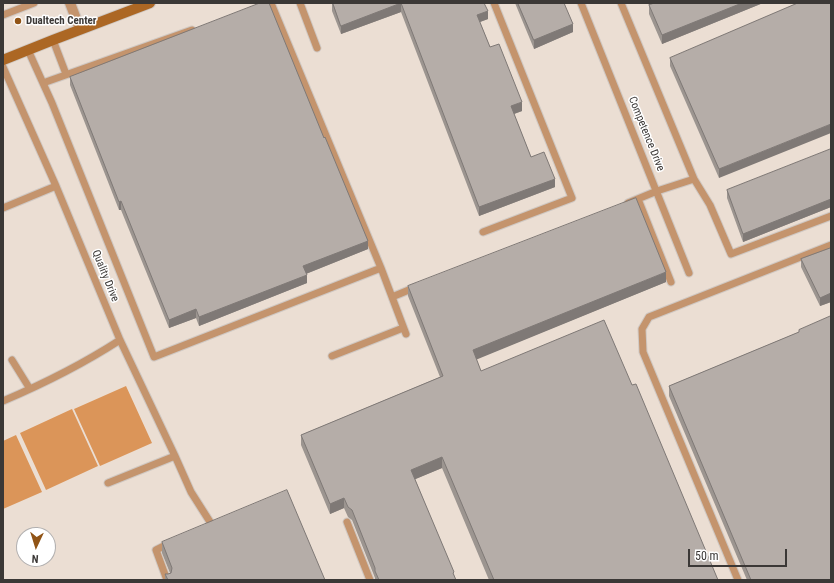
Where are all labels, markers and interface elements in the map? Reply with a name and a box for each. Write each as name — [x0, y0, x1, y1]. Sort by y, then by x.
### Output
place label: Dualtech Center — [26, 14, 96, 28]
marker: Dualtech Center — [13, 16, 23, 26]
street label: Competence Drive — [625, 95, 667, 173]
street label: Quality Drive — [89, 248, 121, 304]
north arrow — [16, 527, 56, 567]
scale bar — [690, 541, 789, 567]
text: 50 m — [695, 549, 719, 563]
text: N — [31, 552, 39, 565]

